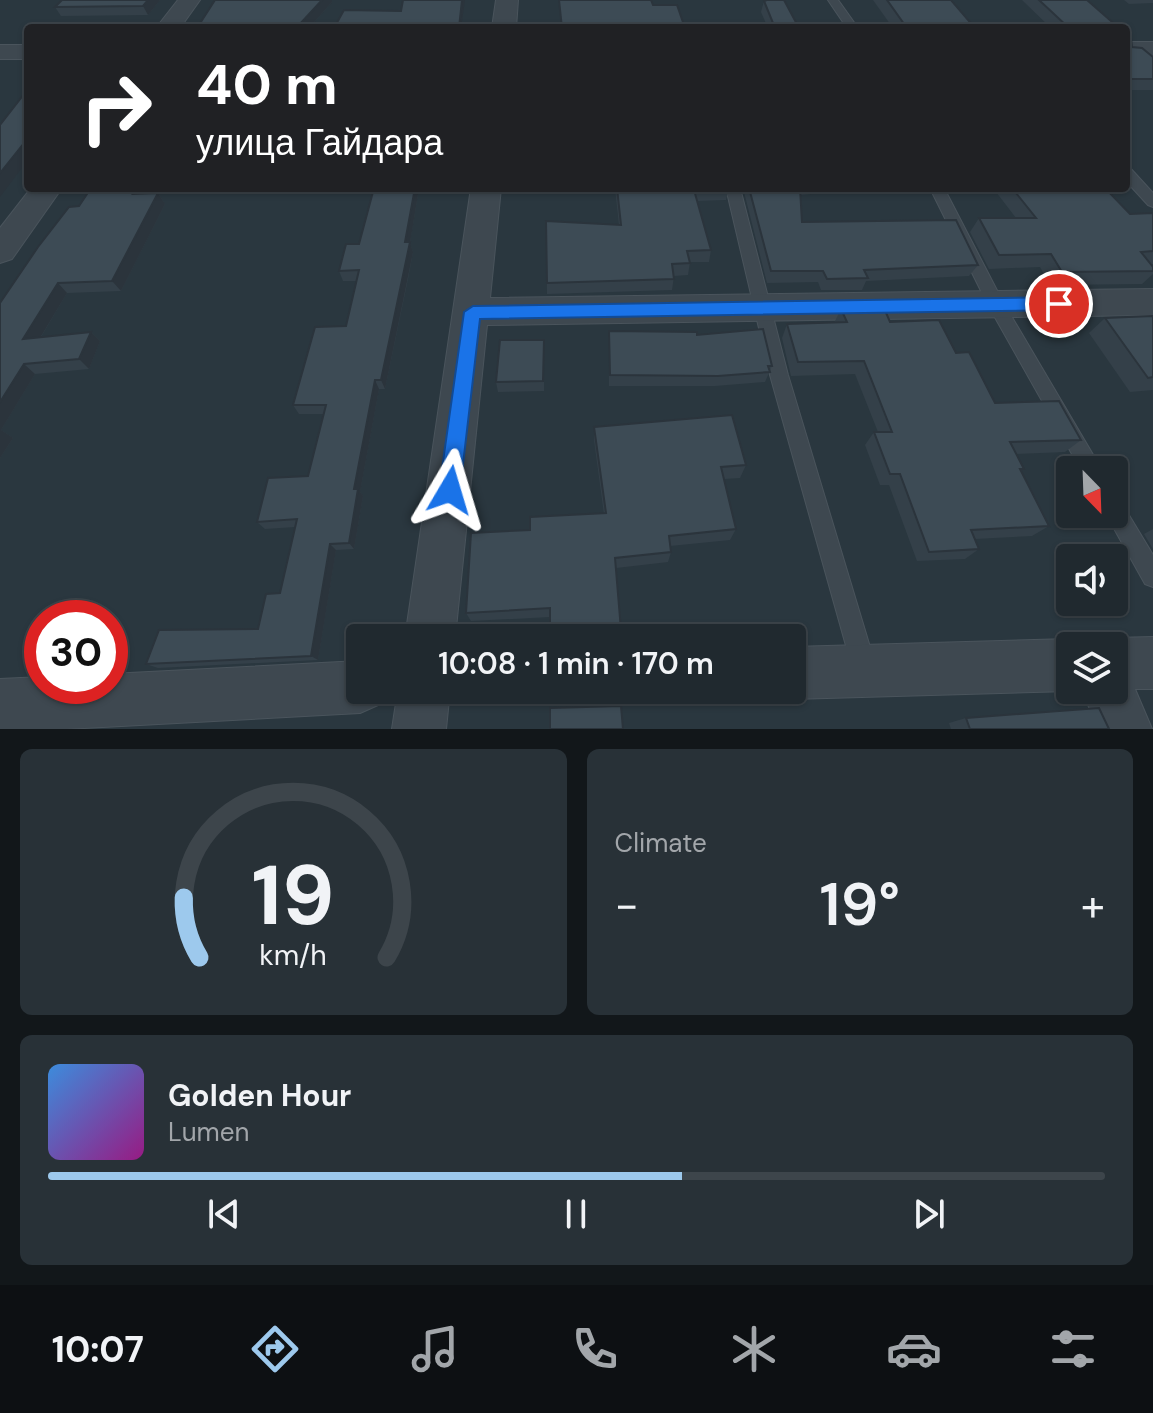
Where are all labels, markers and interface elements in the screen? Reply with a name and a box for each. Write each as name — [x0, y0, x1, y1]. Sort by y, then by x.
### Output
text: 40 m — [196, 48, 338, 121]
icon: right — [64, 56, 168, 160]
text: улица Гайдара — [196, 119, 443, 166]
pin — [1025, 270, 1093, 338]
icon: arrive — [1037, 282, 1081, 326]
position arrow — [408, 448, 492, 532]
north arrow — [1056, 456, 1128, 528]
map controls — [1056, 456, 1128, 704]
button: sound — [1056, 544, 1128, 616]
speed limit sign: 30 — [24, 600, 128, 704]
button: layers — [1056, 632, 1128, 704]
text: 10:08 · 1 min · 170 m — [438, 644, 714, 683]
text: Climate — [615, 826, 707, 860]
text: 19 — [252, 841, 335, 950]
text: 19° — [820, 865, 900, 944]
text: − — [615, 876, 639, 934]
text: + — [1081, 876, 1105, 934]
text: km/h — [259, 937, 327, 974]
text: Golden Hour — [168, 1076, 351, 1115]
text: Lumen — [168, 1115, 249, 1149]
icon: previous — [202, 1192, 246, 1236]
icon: pause — [554, 1192, 598, 1236]
icon: next — [907, 1192, 951, 1236]
icon: directions — [247, 1321, 303, 1377]
icon: music — [407, 1321, 463, 1377]
icon: phone — [567, 1321, 623, 1377]
icon: climate — [726, 1321, 782, 1377]
icon: car — [886, 1321, 942, 1377]
icon: filters — [1045, 1321, 1101, 1377]
text: 10:07 — [52, 1326, 144, 1373]

